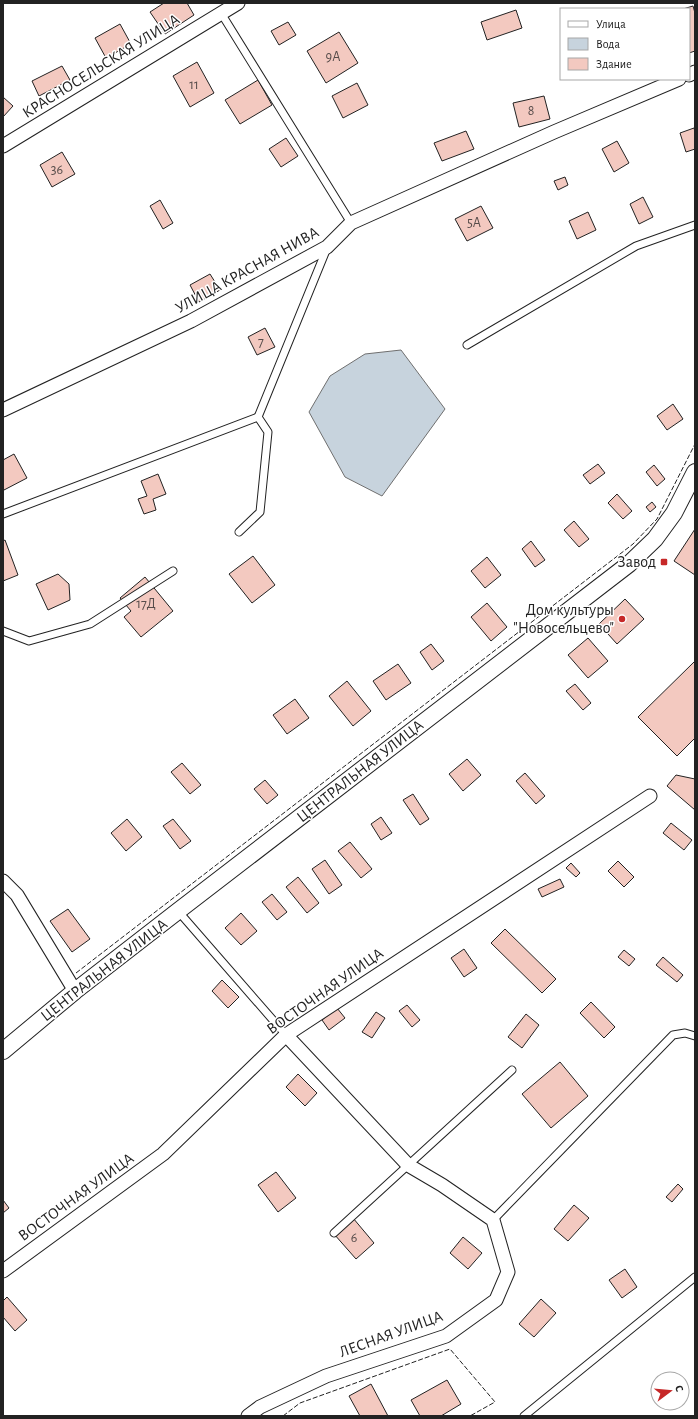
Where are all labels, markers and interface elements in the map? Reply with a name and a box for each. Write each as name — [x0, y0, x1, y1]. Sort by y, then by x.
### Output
legend — [560, 8, 690, 80]
street label: КРАСНОСЕЛЬСКАЯ УЛИЦА — [20, 11, 183, 121]
text: Улица — [596, 18, 626, 30]
text: Вода — [596, 38, 620, 50]
house number: 9А — [326, 50, 340, 64]
text: Здание — [596, 58, 632, 70]
house number: 11 — [189, 78, 199, 92]
house number: 8 — [528, 104, 534, 118]
house number: 36 — [51, 163, 63, 177]
house number: 5А — [467, 216, 481, 230]
street label: УЛИЦА КРАСНАЯ НИВА — [173, 224, 322, 316]
house number: 7 — [258, 335, 264, 349]
place label: Завод — [618, 554, 656, 570]
marker: Завод — [659, 557, 669, 567]
house number: 17Д — [136, 597, 156, 611]
place label: Дом культуры "Новосельцево" — [513, 602, 614, 636]
marker: Дом культуры "Новосельцево" — [617, 614, 627, 624]
street label: ЦЕНТРАЛЬНАЯ УЛИЦА — [294, 716, 427, 825]
street label: ЦЕНТРАЛЬНАЯ УЛИЦА — [38, 915, 171, 1024]
street label: ВОСТОЧНАЯ УЛИЦА — [264, 945, 387, 1037]
street label: ВОСТОЧНАЯ УЛИЦА — [15, 1150, 137, 1244]
house number: 6 — [351, 1231, 357, 1245]
street label: ЛЕСНАЯ УЛИЦА — [337, 1308, 445, 1360]
north arrow — [650, 1371, 690, 1411]
text: С — [673, 1384, 685, 1393]

